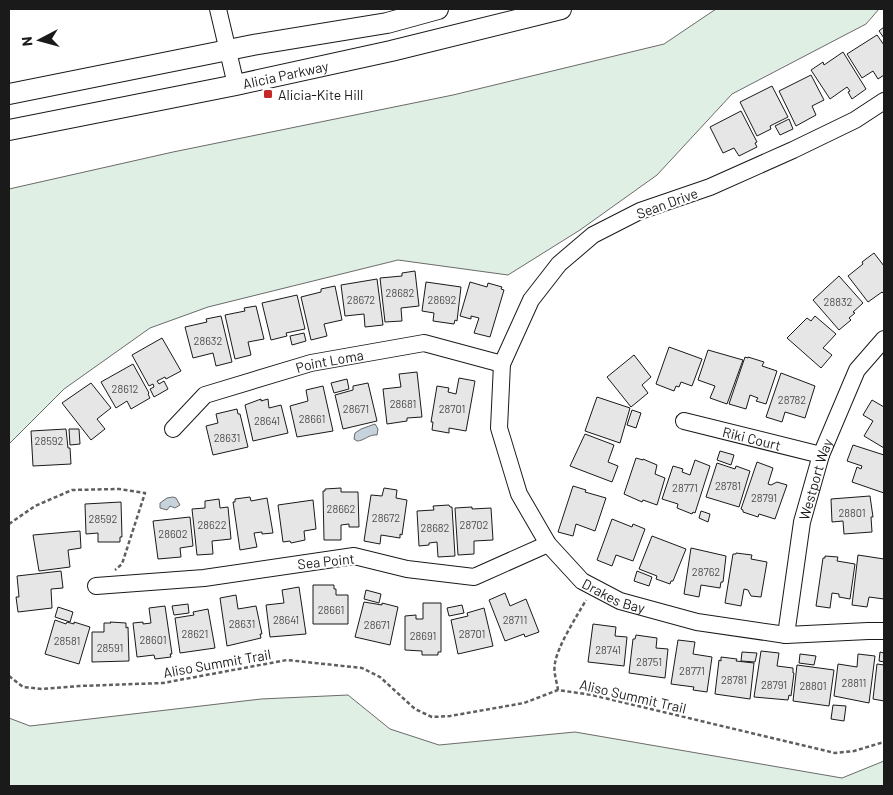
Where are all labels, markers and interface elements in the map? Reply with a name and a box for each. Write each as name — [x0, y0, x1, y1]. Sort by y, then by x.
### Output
north arrow — [15, 15, 65, 65]
text: N — [18, 36, 36, 47]
street label: Alicia Parkway — [241, 56, 330, 92]
place label: Alicia-Kite Hill — [278, 86, 363, 103]
marker: Alicia-Kite Hill — [262, 88, 274, 100]
street label: Sean Drive — [634, 184, 700, 222]
house number: 28682 — [386, 286, 415, 299]
house number: 28672 — [347, 293, 375, 306]
house number: 28692 — [428, 293, 457, 306]
house number: 28832 — [824, 295, 853, 308]
house number: 28632 — [194, 334, 223, 347]
street label: Point Loma — [293, 345, 365, 376]
house number: 28612 — [112, 382, 139, 395]
house number: 28782 — [778, 393, 806, 406]
house number: 28681 — [390, 397, 416, 410]
house number: 28671 — [343, 402, 369, 415]
house number: 28701 — [439, 402, 465, 415]
house number: 28661 — [299, 412, 325, 425]
house number: 28641 — [254, 414, 280, 427]
street label: Riki Court — [721, 422, 783, 453]
house number: 28631 — [214, 431, 240, 444]
house number: 28592 — [35, 434, 64, 447]
street label: Westport Way — [795, 435, 836, 522]
house number: 28781 — [715, 479, 741, 492]
house number: 28771 — [672, 481, 698, 494]
house number: 28791 — [751, 491, 777, 504]
house number: 28662 — [327, 502, 356, 515]
house number: 28801 — [838, 506, 866, 519]
house number: 28672 — [372, 511, 400, 524]
house number: 28592 — [89, 512, 118, 525]
house number: 28622 — [197, 518, 227, 531]
house number: 28702 — [460, 518, 489, 531]
house number: 28682 — [421, 521, 450, 534]
house number: 28602 — [158, 527, 188, 540]
street label: Sea Point — [297, 550, 355, 572]
house number: 28762 — [692, 565, 720, 578]
street label: Drakes Bay — [580, 574, 647, 616]
house number: 28661 — [318, 603, 344, 616]
house number: 28641 — [273, 613, 299, 626]
house number: 28711 — [503, 613, 527, 626]
house number: 28631 — [229, 617, 255, 630]
house number: 28671 — [364, 618, 390, 631]
house number: 28621 — [182, 627, 208, 640]
house number: 28701 — [459, 627, 485, 640]
house number: 28691 — [410, 629, 436, 642]
house number: 28601 — [139, 633, 167, 646]
house number: 28581 — [54, 634, 80, 647]
house number: 28591 — [97, 641, 123, 654]
house number: 28741 — [595, 643, 621, 656]
street label: Aliso Summit Trail — [162, 645, 272, 681]
house number: 28751 — [636, 655, 662, 668]
house number: 28771 — [679, 664, 705, 677]
house number: 28781 — [721, 673, 747, 686]
street label: Aliso Summit Trail — [578, 675, 688, 717]
house number: 28811 — [842, 676, 866, 689]
house number: 28791 — [761, 678, 787, 691]
house number: 28801 — [799, 679, 827, 692]

